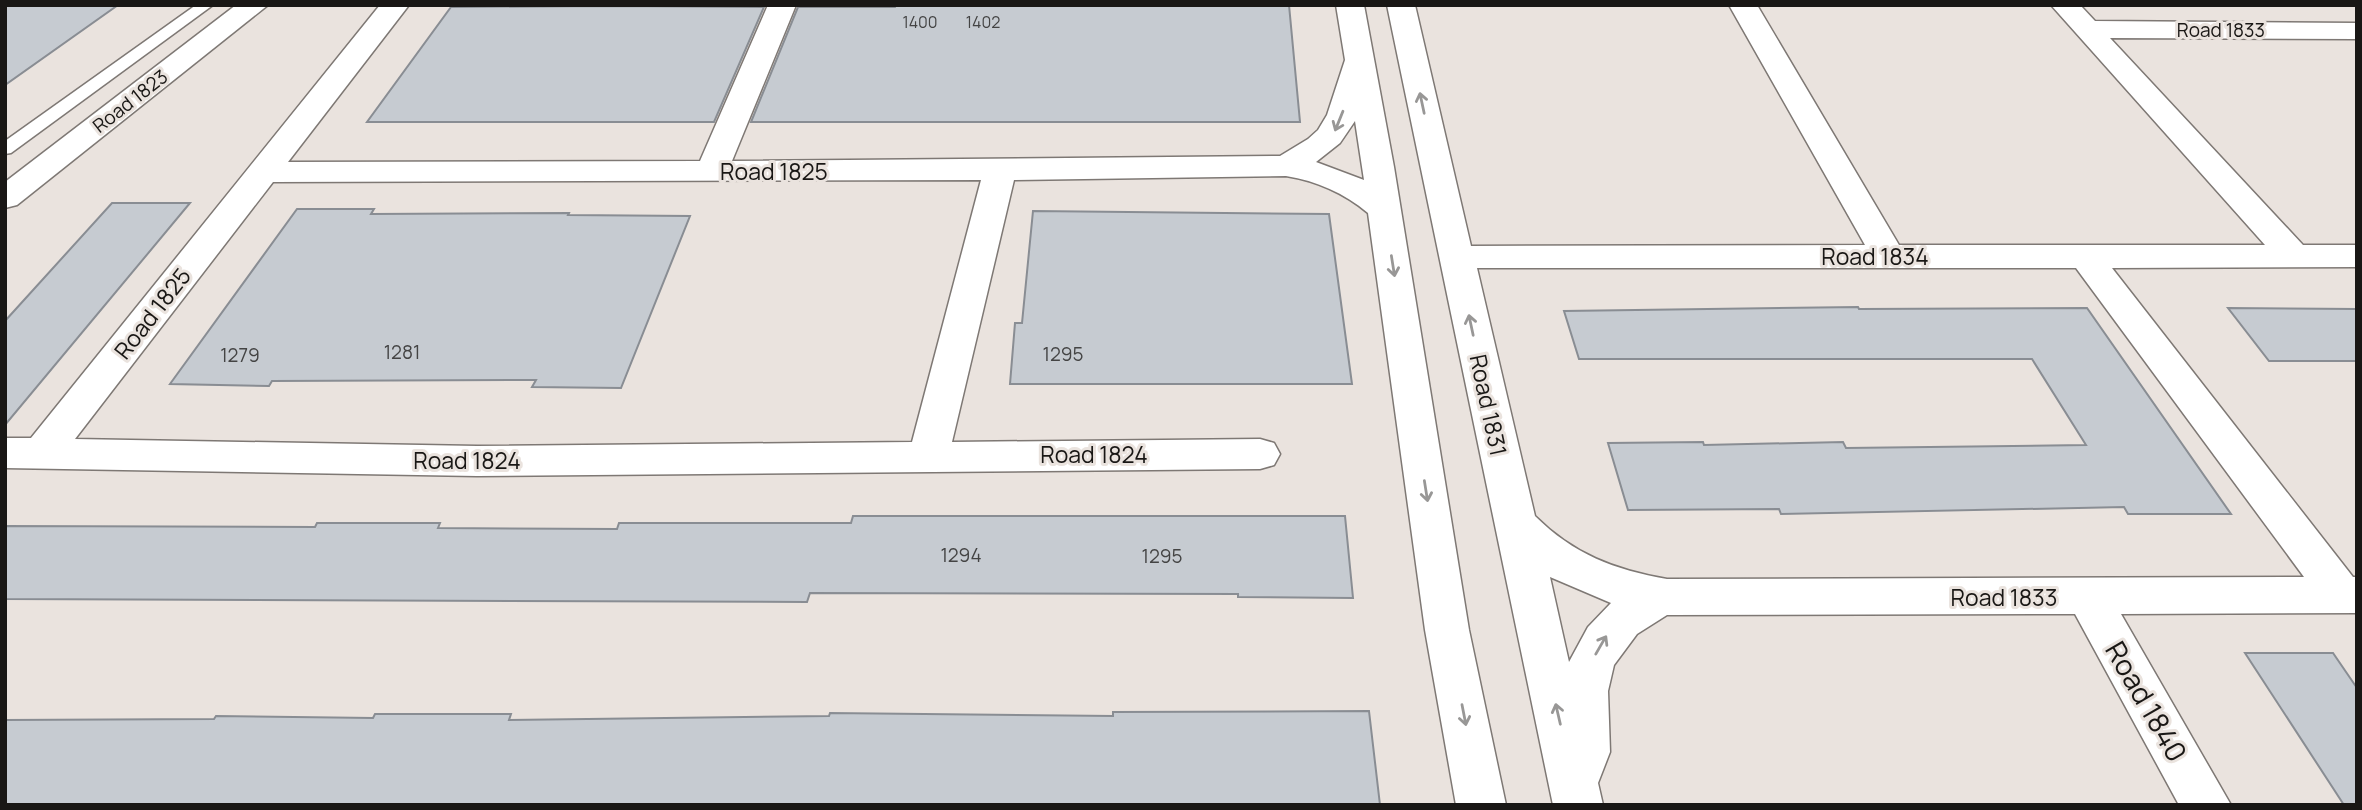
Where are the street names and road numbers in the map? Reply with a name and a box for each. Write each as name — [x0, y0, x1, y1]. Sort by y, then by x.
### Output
street label: Road 1833 — [2177, 17, 2265, 43]
street label: Road 1823 — [87, 63, 173, 139]
street label: Road 1825 — [720, 155, 828, 187]
street label: Road 1834 — [1821, 240, 1929, 272]
street label: Road 1825 — [106, 261, 198, 365]
street label: Road 1831 — [1463, 351, 1515, 459]
street label: Road 1824 — [1040, 438, 1148, 470]
street label: Road 1824 — [413, 444, 521, 476]
street label: Road 1833 — [1951, 581, 2057, 613]
street label: Road 1840 — [2097, 634, 2197, 768]

